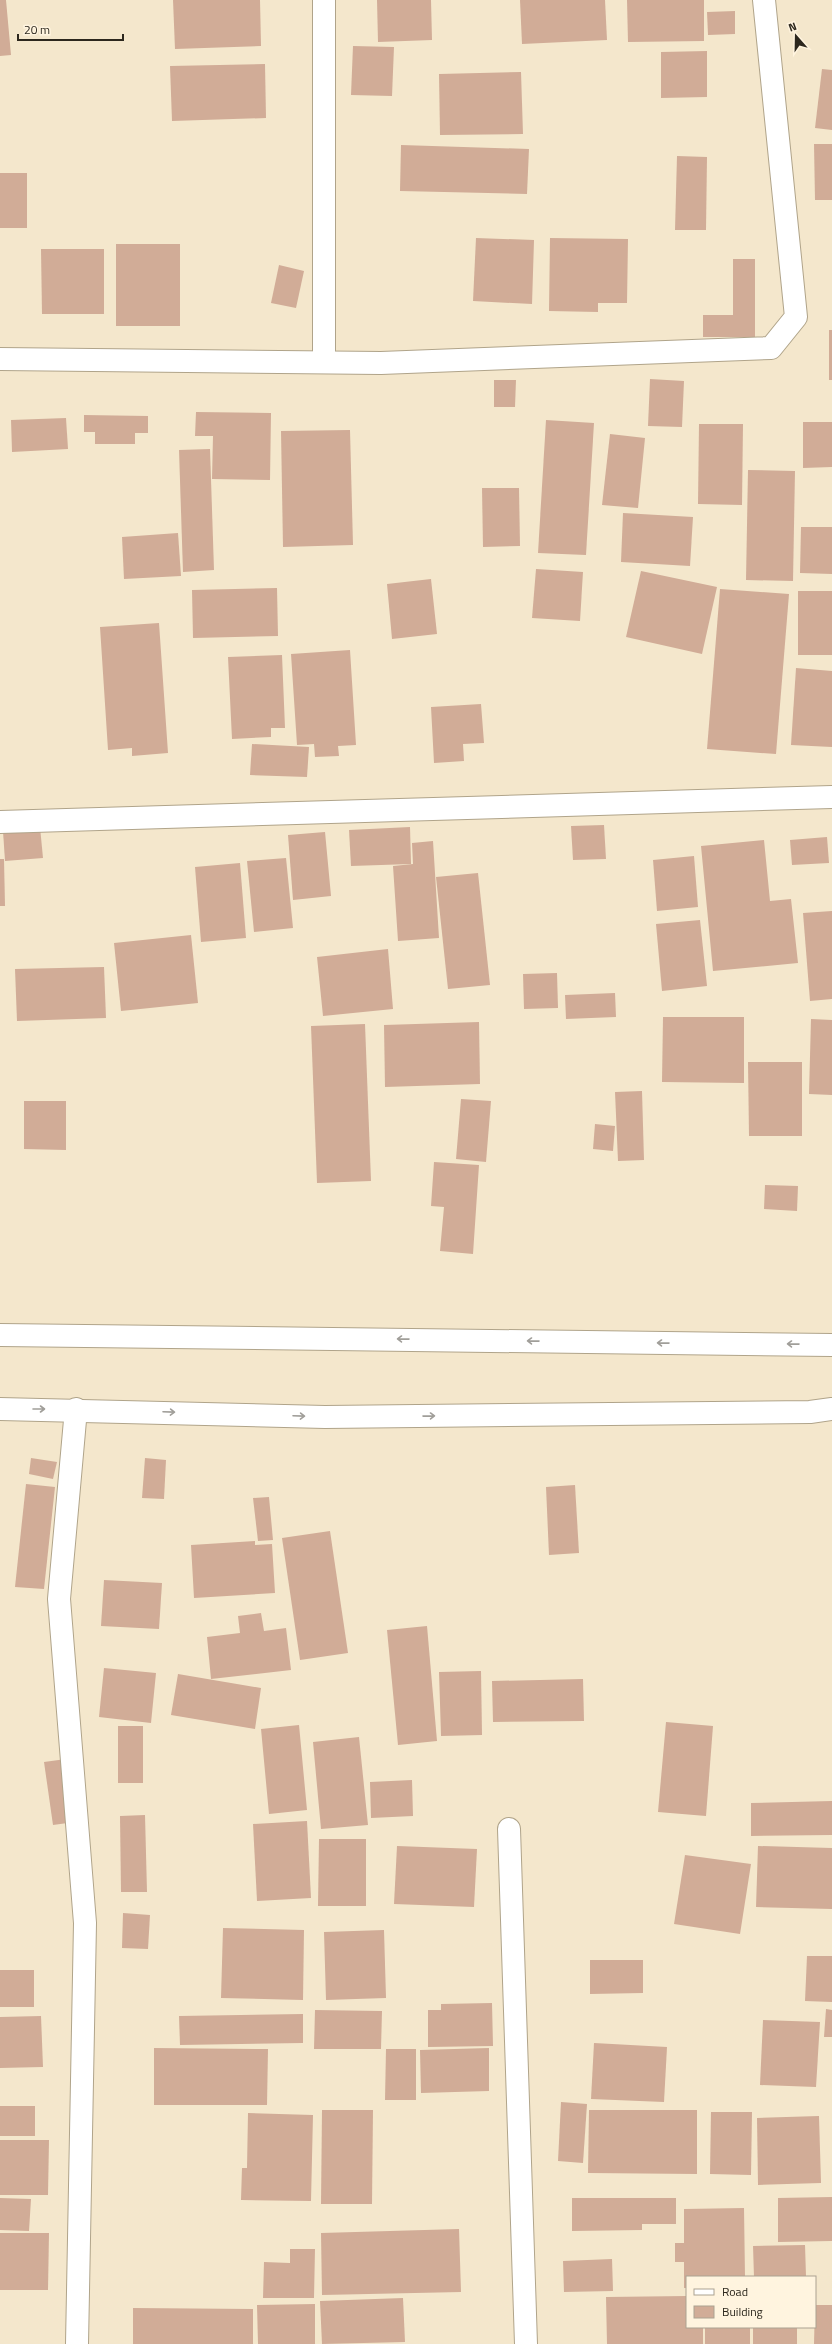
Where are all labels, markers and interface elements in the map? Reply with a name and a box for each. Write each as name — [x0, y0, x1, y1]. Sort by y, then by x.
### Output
scale bar — [18, 16, 123, 42]
north arrow — [776, 16, 816, 56]
text: N — [786, 18, 799, 35]
text: 20 m — [24, 20, 50, 39]
one-way arrow — [397, 1336, 410, 1343]
one-way arrow — [527, 1337, 540, 1345]
one-way arrow — [657, 1339, 670, 1346]
one-way arrow — [787, 1340, 800, 1348]
one-way arrow — [32, 1405, 45, 1413]
one-way arrow — [162, 1408, 175, 1416]
one-way arrow — [292, 1412, 305, 1420]
one-way arrow — [422, 1412, 435, 1420]
legend — [686, 2276, 816, 2328]
text: Road — [722, 2282, 748, 2301]
text: Building — [722, 2302, 763, 2321]

